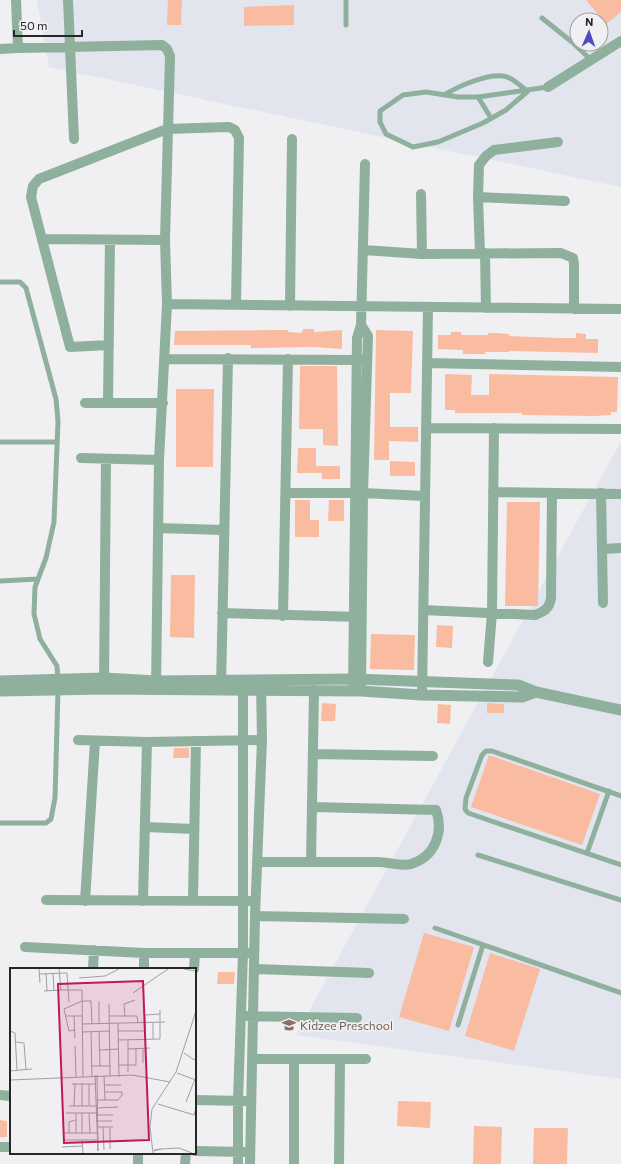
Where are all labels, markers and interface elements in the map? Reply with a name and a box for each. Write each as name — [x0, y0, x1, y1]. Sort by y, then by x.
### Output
scale bar — [14, 12, 82, 38]
north arrow — [569, 12, 609, 52]
text: N — [585, 15, 594, 28]
text: 50 m — [20, 18, 48, 32]
inset map — [10, 968, 196, 1154]
school or university icon: Kidzee Preschool — [281, 1017, 297, 1033]
place label: Kidzee Preschool — [300, 1018, 393, 1032]

